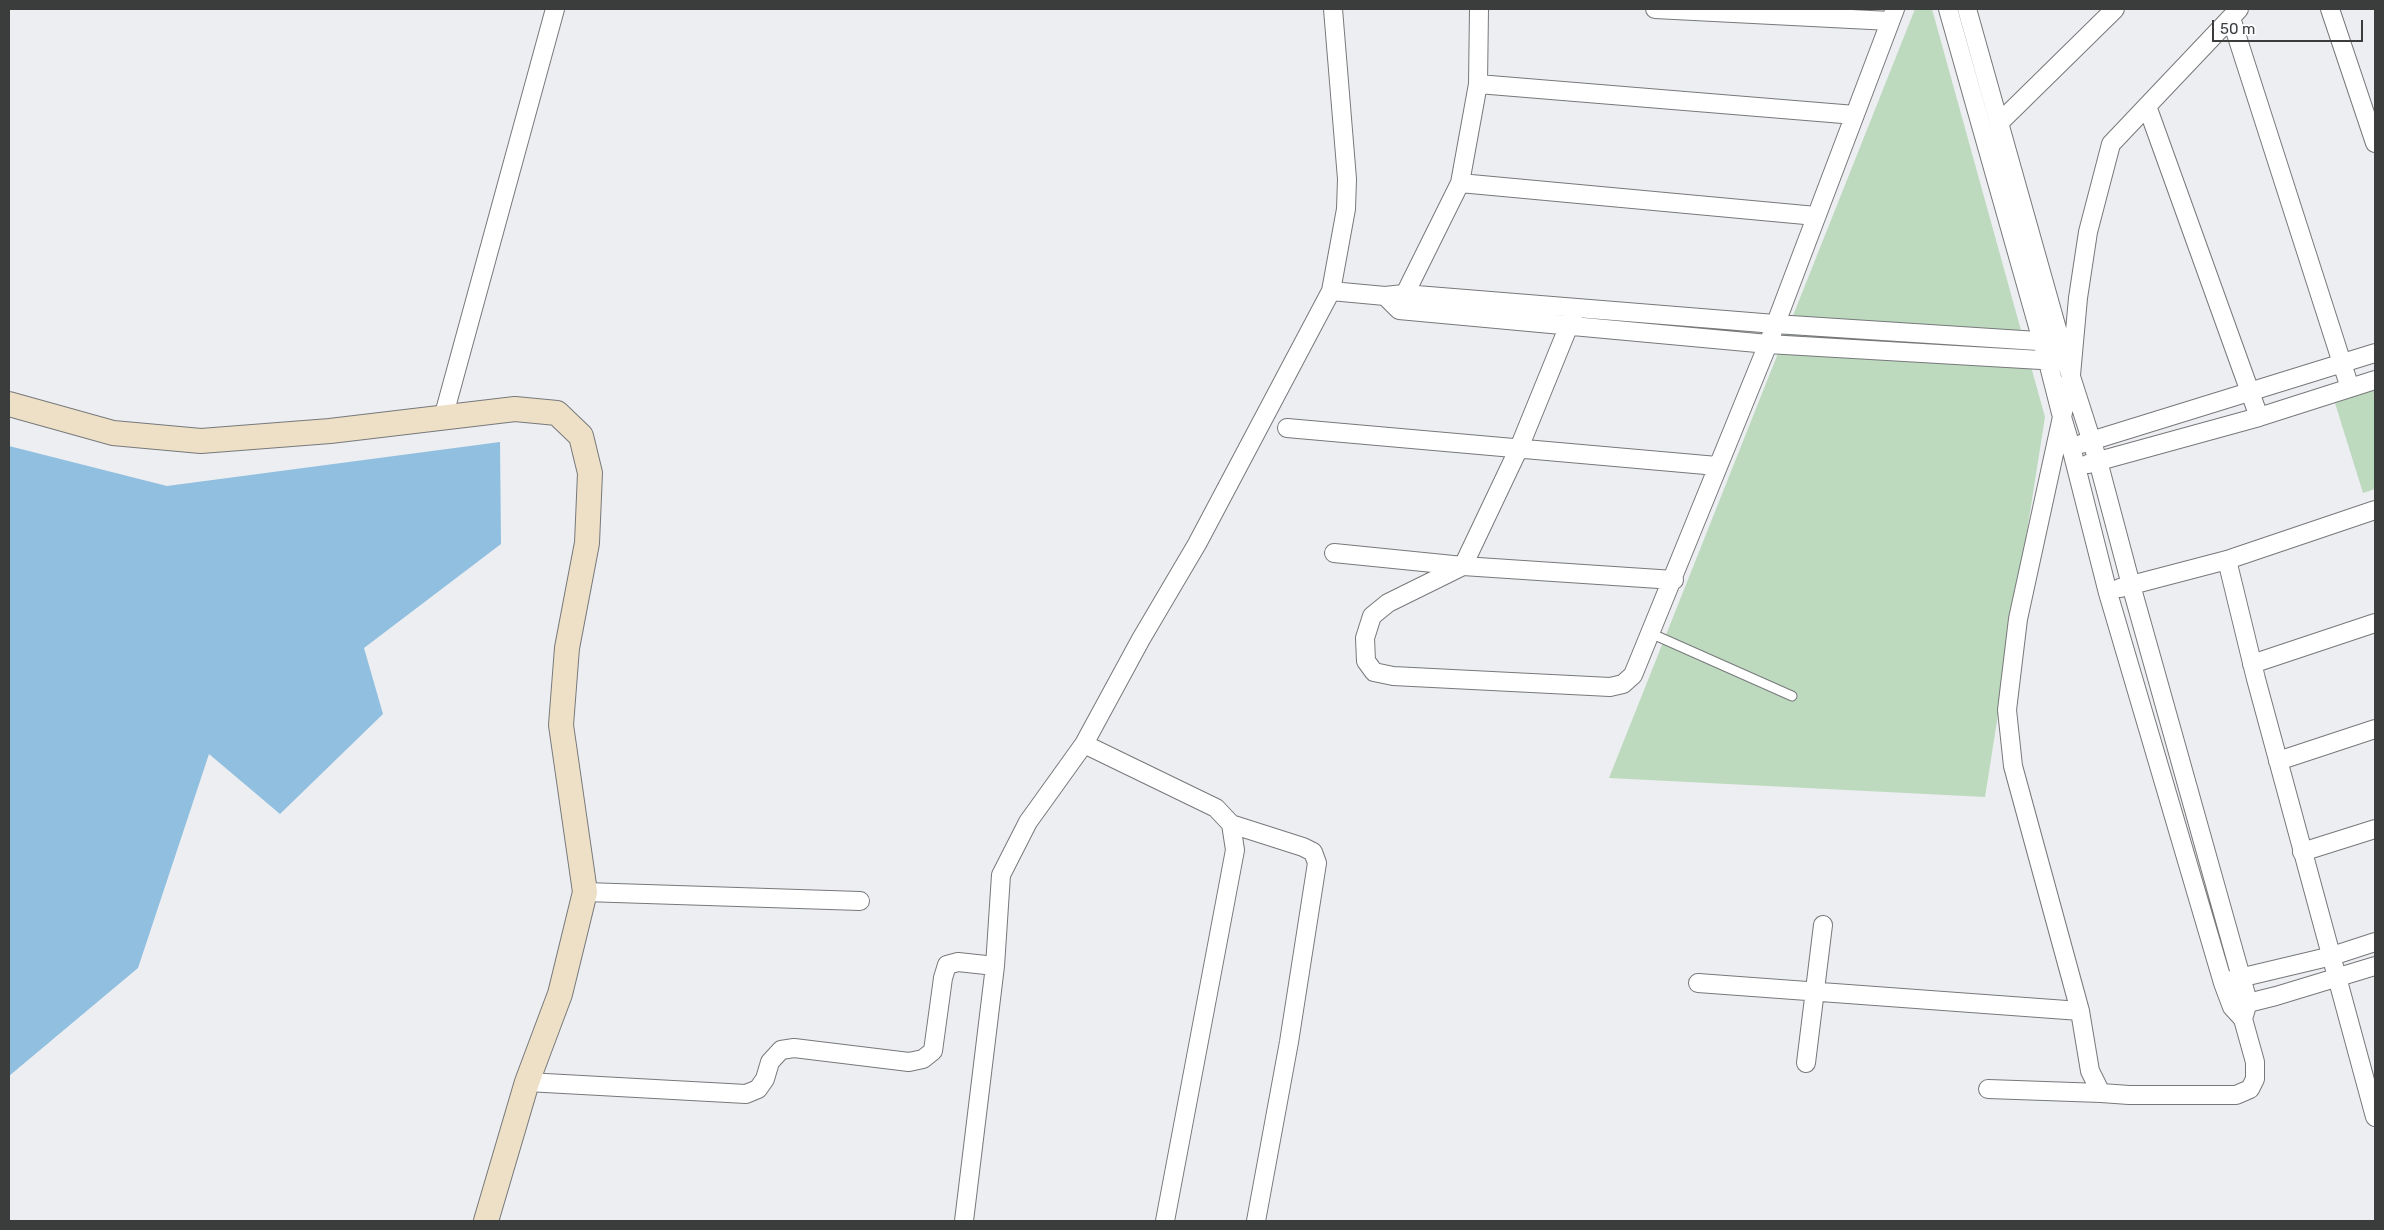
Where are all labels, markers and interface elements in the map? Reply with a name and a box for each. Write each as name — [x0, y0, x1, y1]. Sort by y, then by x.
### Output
scale bar — [2214, 10, 2365, 42]
text: 50 m — [2220, 20, 2255, 38]

